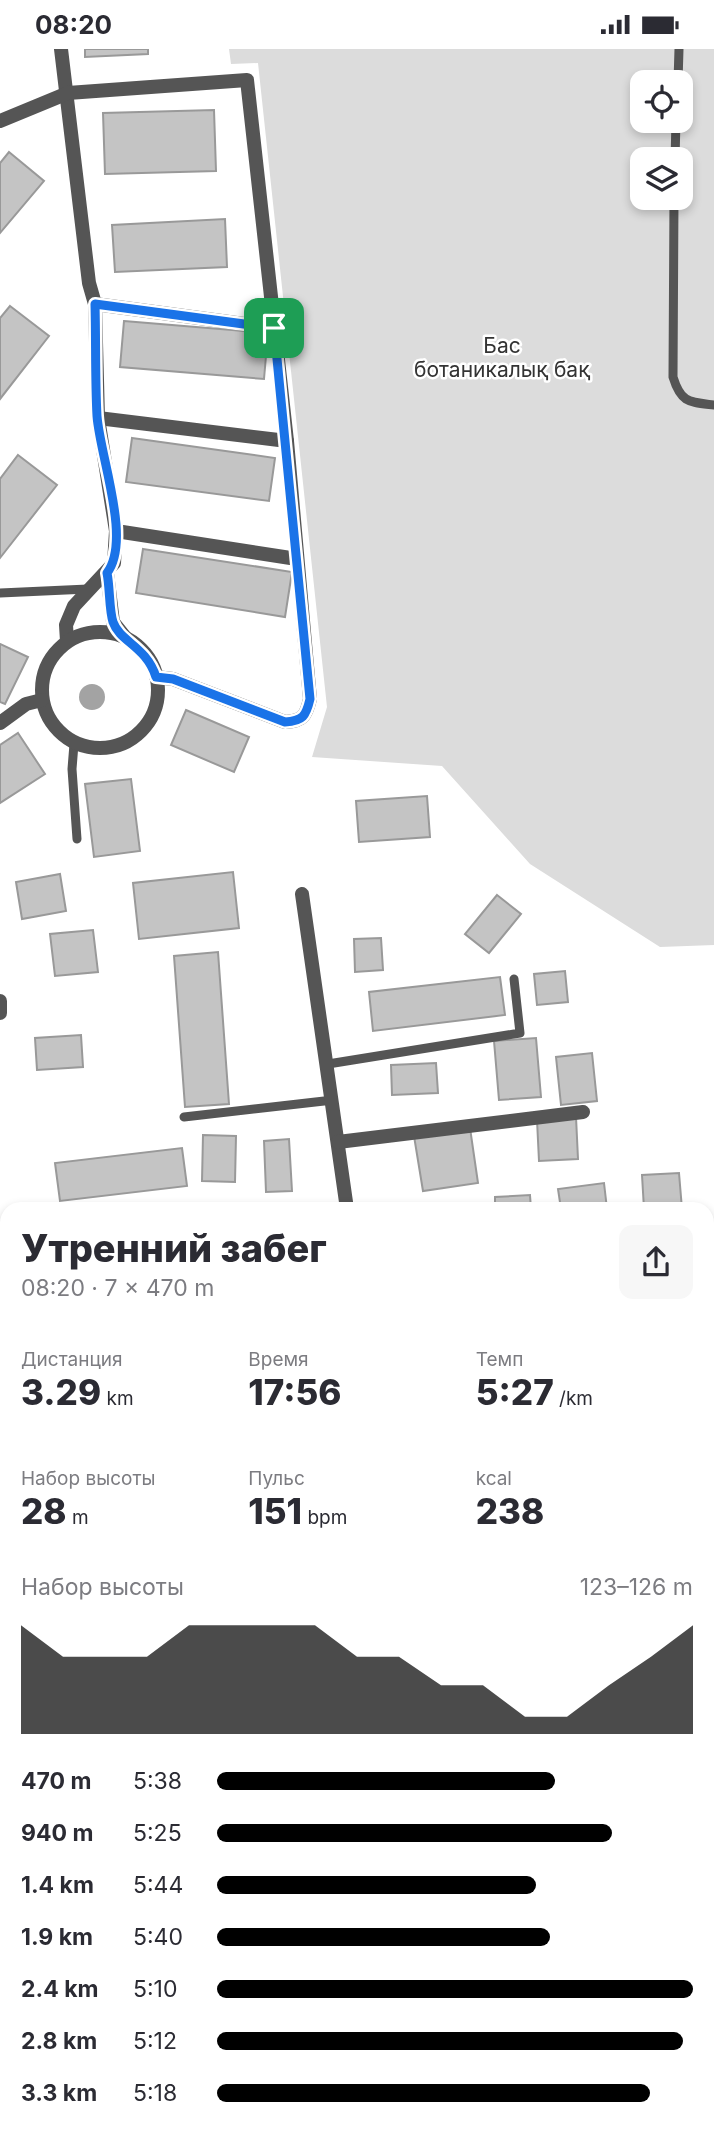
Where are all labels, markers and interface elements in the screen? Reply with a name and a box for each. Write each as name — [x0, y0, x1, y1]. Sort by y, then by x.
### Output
text: 08:20 — [35, 9, 112, 40]
map controls — [630, 70, 693, 210]
button: locate — [630, 70, 693, 133]
button: layers — [630, 147, 693, 210]
pin — [244, 298, 304, 358]
icon: arrive — [255, 309, 293, 347]
park label: Бас ботаникалық бақ — [414, 333, 590, 382]
text: Утренний забег — [21, 1225, 327, 1271]
button: share — [619, 1225, 693, 1299]
text: 08:20 · 7 × 470 m — [21, 1274, 214, 1302]
text: Дистанция — [21, 1348, 123, 1371]
text: Время — [248, 1348, 309, 1371]
text: Темп — [476, 1348, 523, 1371]
text: 3.29 — [21, 1371, 101, 1413]
text: 17:56 — [248, 1371, 342, 1413]
text: 5:27 — [476, 1371, 554, 1413]
text: km — [101, 1387, 134, 1410]
text: /km — [554, 1387, 593, 1410]
text: Набор высоты — [21, 1467, 156, 1490]
text: Пульс — [248, 1467, 305, 1490]
text: kcal — [476, 1467, 512, 1490]
text: 28 — [21, 1490, 67, 1532]
text: 151 — [248, 1490, 302, 1532]
text: 238 — [476, 1490, 544, 1532]
text: m — [67, 1506, 89, 1529]
text: bpm — [302, 1506, 347, 1529]
text: Набор высоты — [21, 1573, 184, 1601]
text: 123–126 m — [580, 1573, 693, 1601]
text: 470 m — [21, 1767, 92, 1795]
text: 5:38 — [133, 1767, 182, 1795]
text: 940 m — [21, 1819, 93, 1847]
text: 5:25 — [133, 1819, 182, 1847]
text: 1.4 km — [21, 1871, 94, 1899]
text: 5:44 — [133, 1871, 183, 1899]
text: 1.9 km — [21, 1923, 93, 1951]
text: 5:40 — [133, 1923, 183, 1951]
text: 2.4 km — [21, 1975, 99, 2003]
text: 5:10 — [133, 1975, 177, 2003]
text: 2.8 km — [21, 2027, 97, 2055]
text: 5:12 — [133, 2027, 177, 2055]
text: 3.3 km — [21, 2079, 97, 2107]
text: 5:18 — [133, 2079, 177, 2107]

